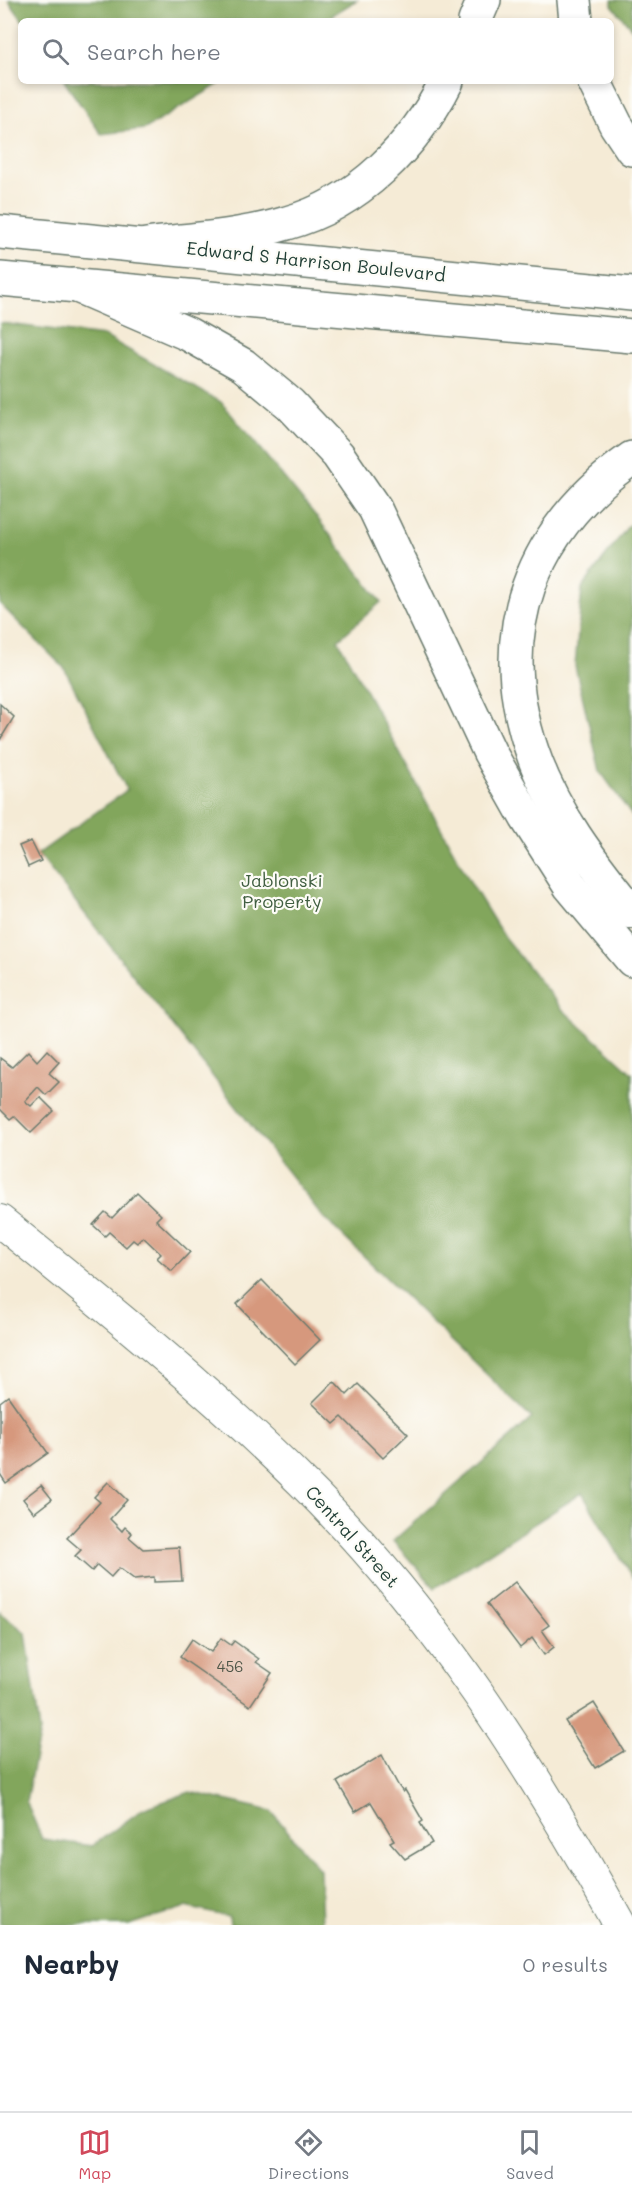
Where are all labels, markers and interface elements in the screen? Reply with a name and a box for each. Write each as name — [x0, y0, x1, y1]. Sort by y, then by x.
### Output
search box — [18, 18, 614, 84]
icon: search — [39, 35, 72, 68]
text: Search here — [87, 37, 221, 66]
street label: Edward S Harrison Boulevard — [185, 235, 447, 287]
park label: Jablonski Property — [241, 868, 323, 913]
street label: Central Street — [300, 1480, 405, 1593]
house number: 456 — [217, 1656, 243, 1676]
text: Nearby — [24, 1947, 119, 1981]
text: 0 results — [523, 1951, 608, 1977]
tab: Map — [78, 2126, 111, 2183]
tab: Directions — [268, 2126, 349, 2183]
tab: Saved — [506, 2126, 554, 2183]

